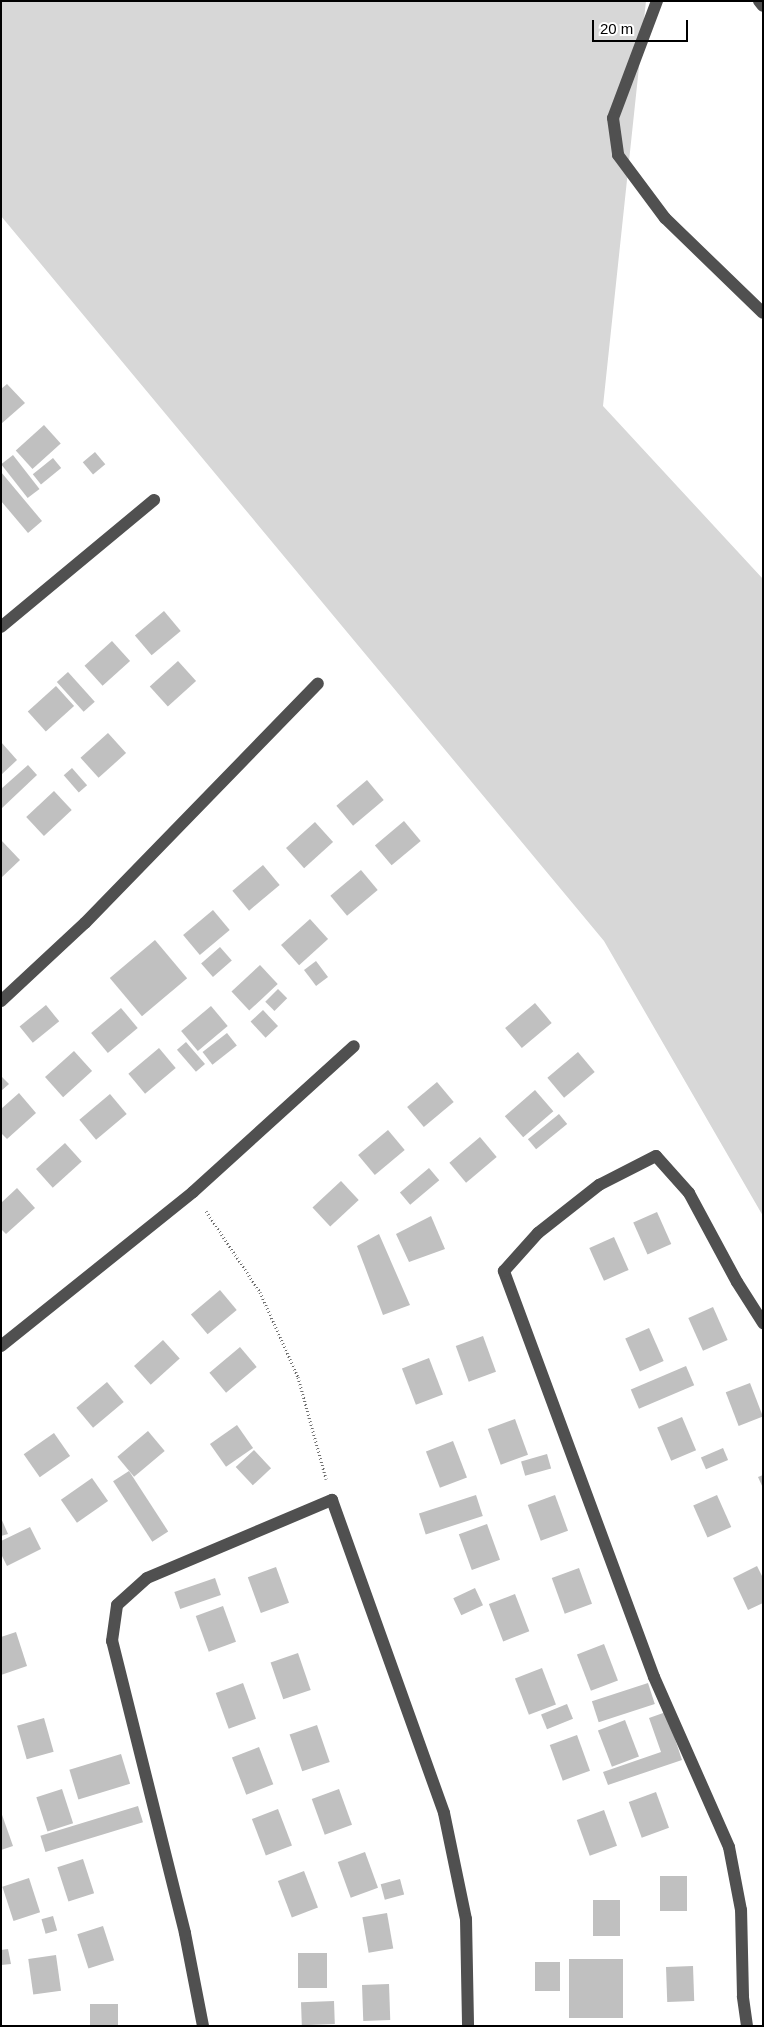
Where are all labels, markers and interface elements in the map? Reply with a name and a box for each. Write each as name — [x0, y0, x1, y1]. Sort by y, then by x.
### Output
scale bar — [594, 10, 690, 42]
text: 20 m — [600, 20, 633, 37]

